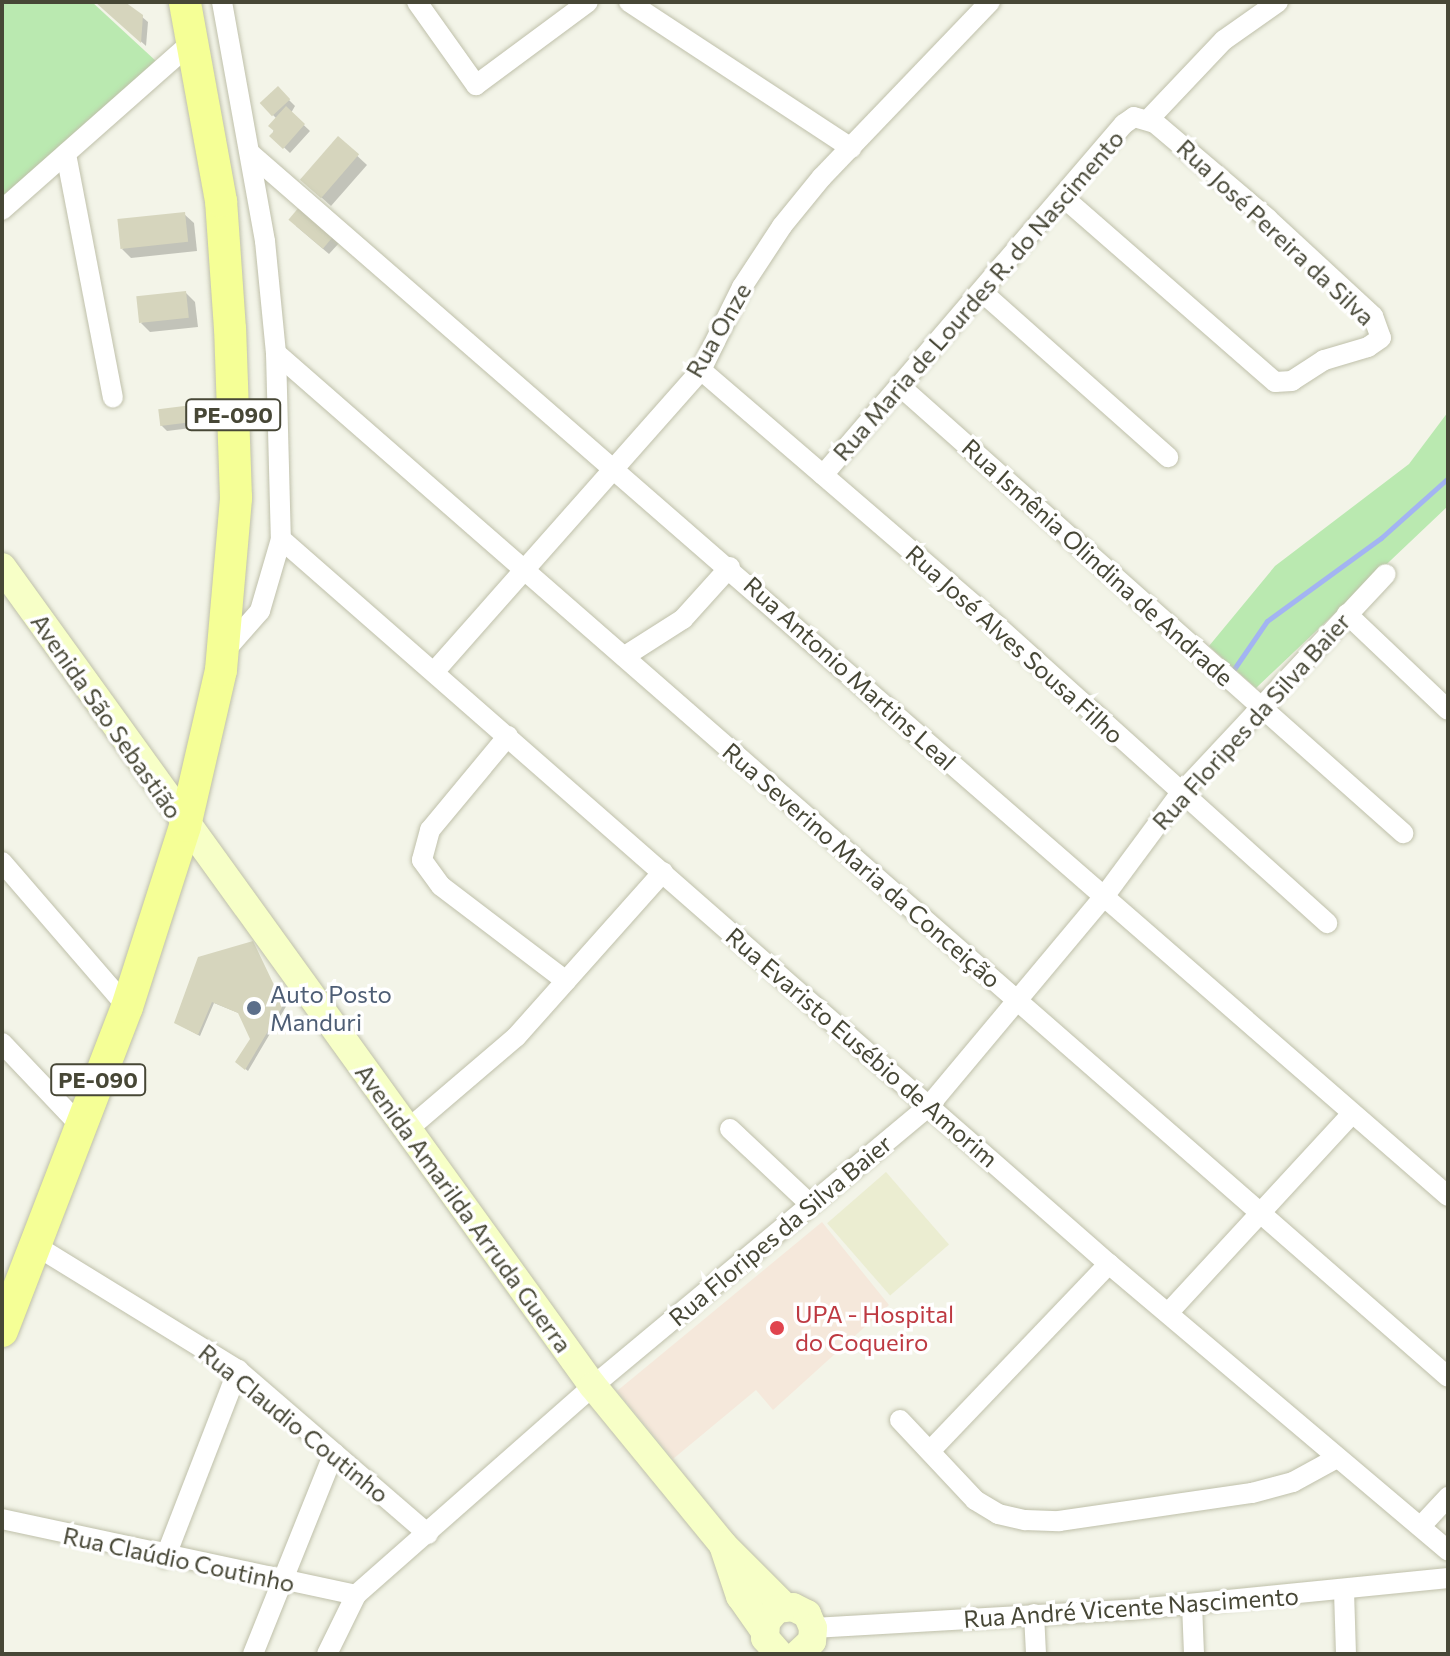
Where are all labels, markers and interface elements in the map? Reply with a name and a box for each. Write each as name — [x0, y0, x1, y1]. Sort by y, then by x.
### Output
street label: Rua Maria de Lourdes R. do Nascimento — [827, 124, 1129, 466]
street label: Rua José Pereira da Silva — [1171, 133, 1381, 331]
street label: Rua Onze — [679, 278, 757, 382]
road number: PE-090 — [185, 397, 281, 433]
street label: Rua Ismênia Olindina de Andrade — [956, 433, 1240, 691]
street label: Rua José Alves Sousa Filho — [900, 539, 1130, 749]
street label: Rua Antonio Martins Leal — [738, 570, 962, 776]
street label: Rua Floripes da Silva Baier — [1146, 607, 1356, 835]
street label: Avenida São Sebastião — [25, 608, 189, 824]
street label: Rua Severino Maria da Conceição — [717, 736, 1007, 994]
street label: Rua Evaristo Eusébio de Amorim — [720, 921, 1004, 1173]
place label: Auto Posto Manduri — [270, 980, 392, 1036]
marker: Auto Posto Manduri — [245, 999, 263, 1017]
street label: Avenida Amarilda Arruda Guerra — [350, 1058, 578, 1358]
road number: PE-090 — [50, 1062, 146, 1098]
street label: Rua Floripes da Silva Baier — [663, 1128, 897, 1332]
place label: UPA - Hospital do Coqueiro — [795, 1300, 954, 1356]
marker: UPA - Hospital do Coqueiro — [766, 1317, 788, 1339]
street label: Rua Claudio Coutinho — [193, 1338, 395, 1508]
street label: Rua Claúdio Coutinho — [61, 1520, 297, 1598]
street label: Rua André Vicente Nascimento — [962, 1581, 1300, 1633]

